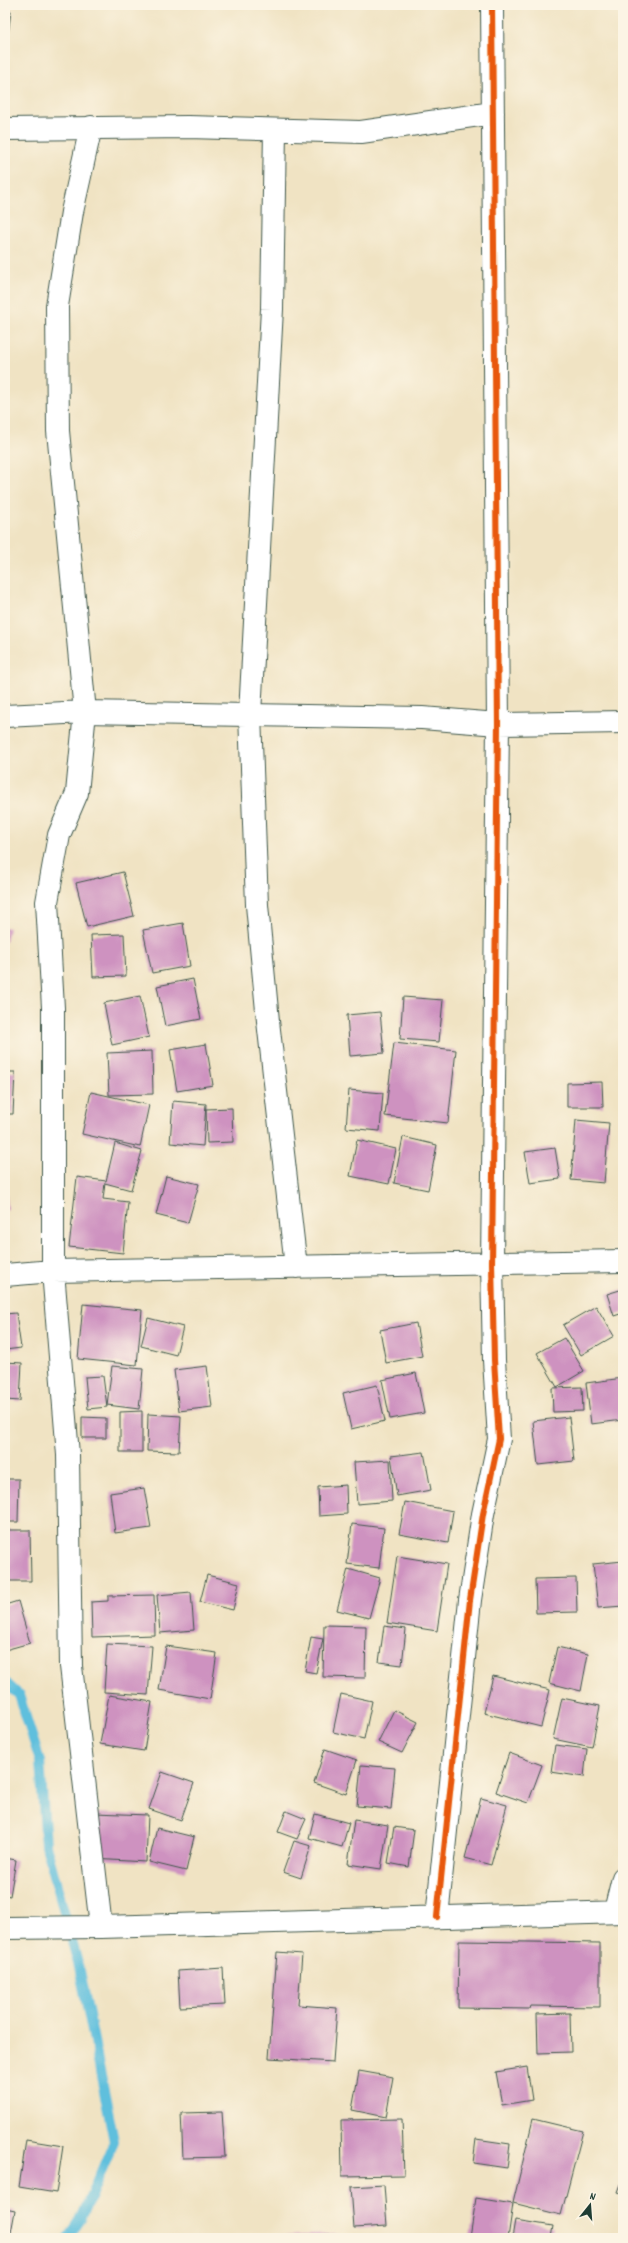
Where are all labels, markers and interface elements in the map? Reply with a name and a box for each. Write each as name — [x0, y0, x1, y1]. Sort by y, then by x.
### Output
north arrow — [570, 2185, 610, 2225]
text: N — [587, 2189, 598, 2206]

